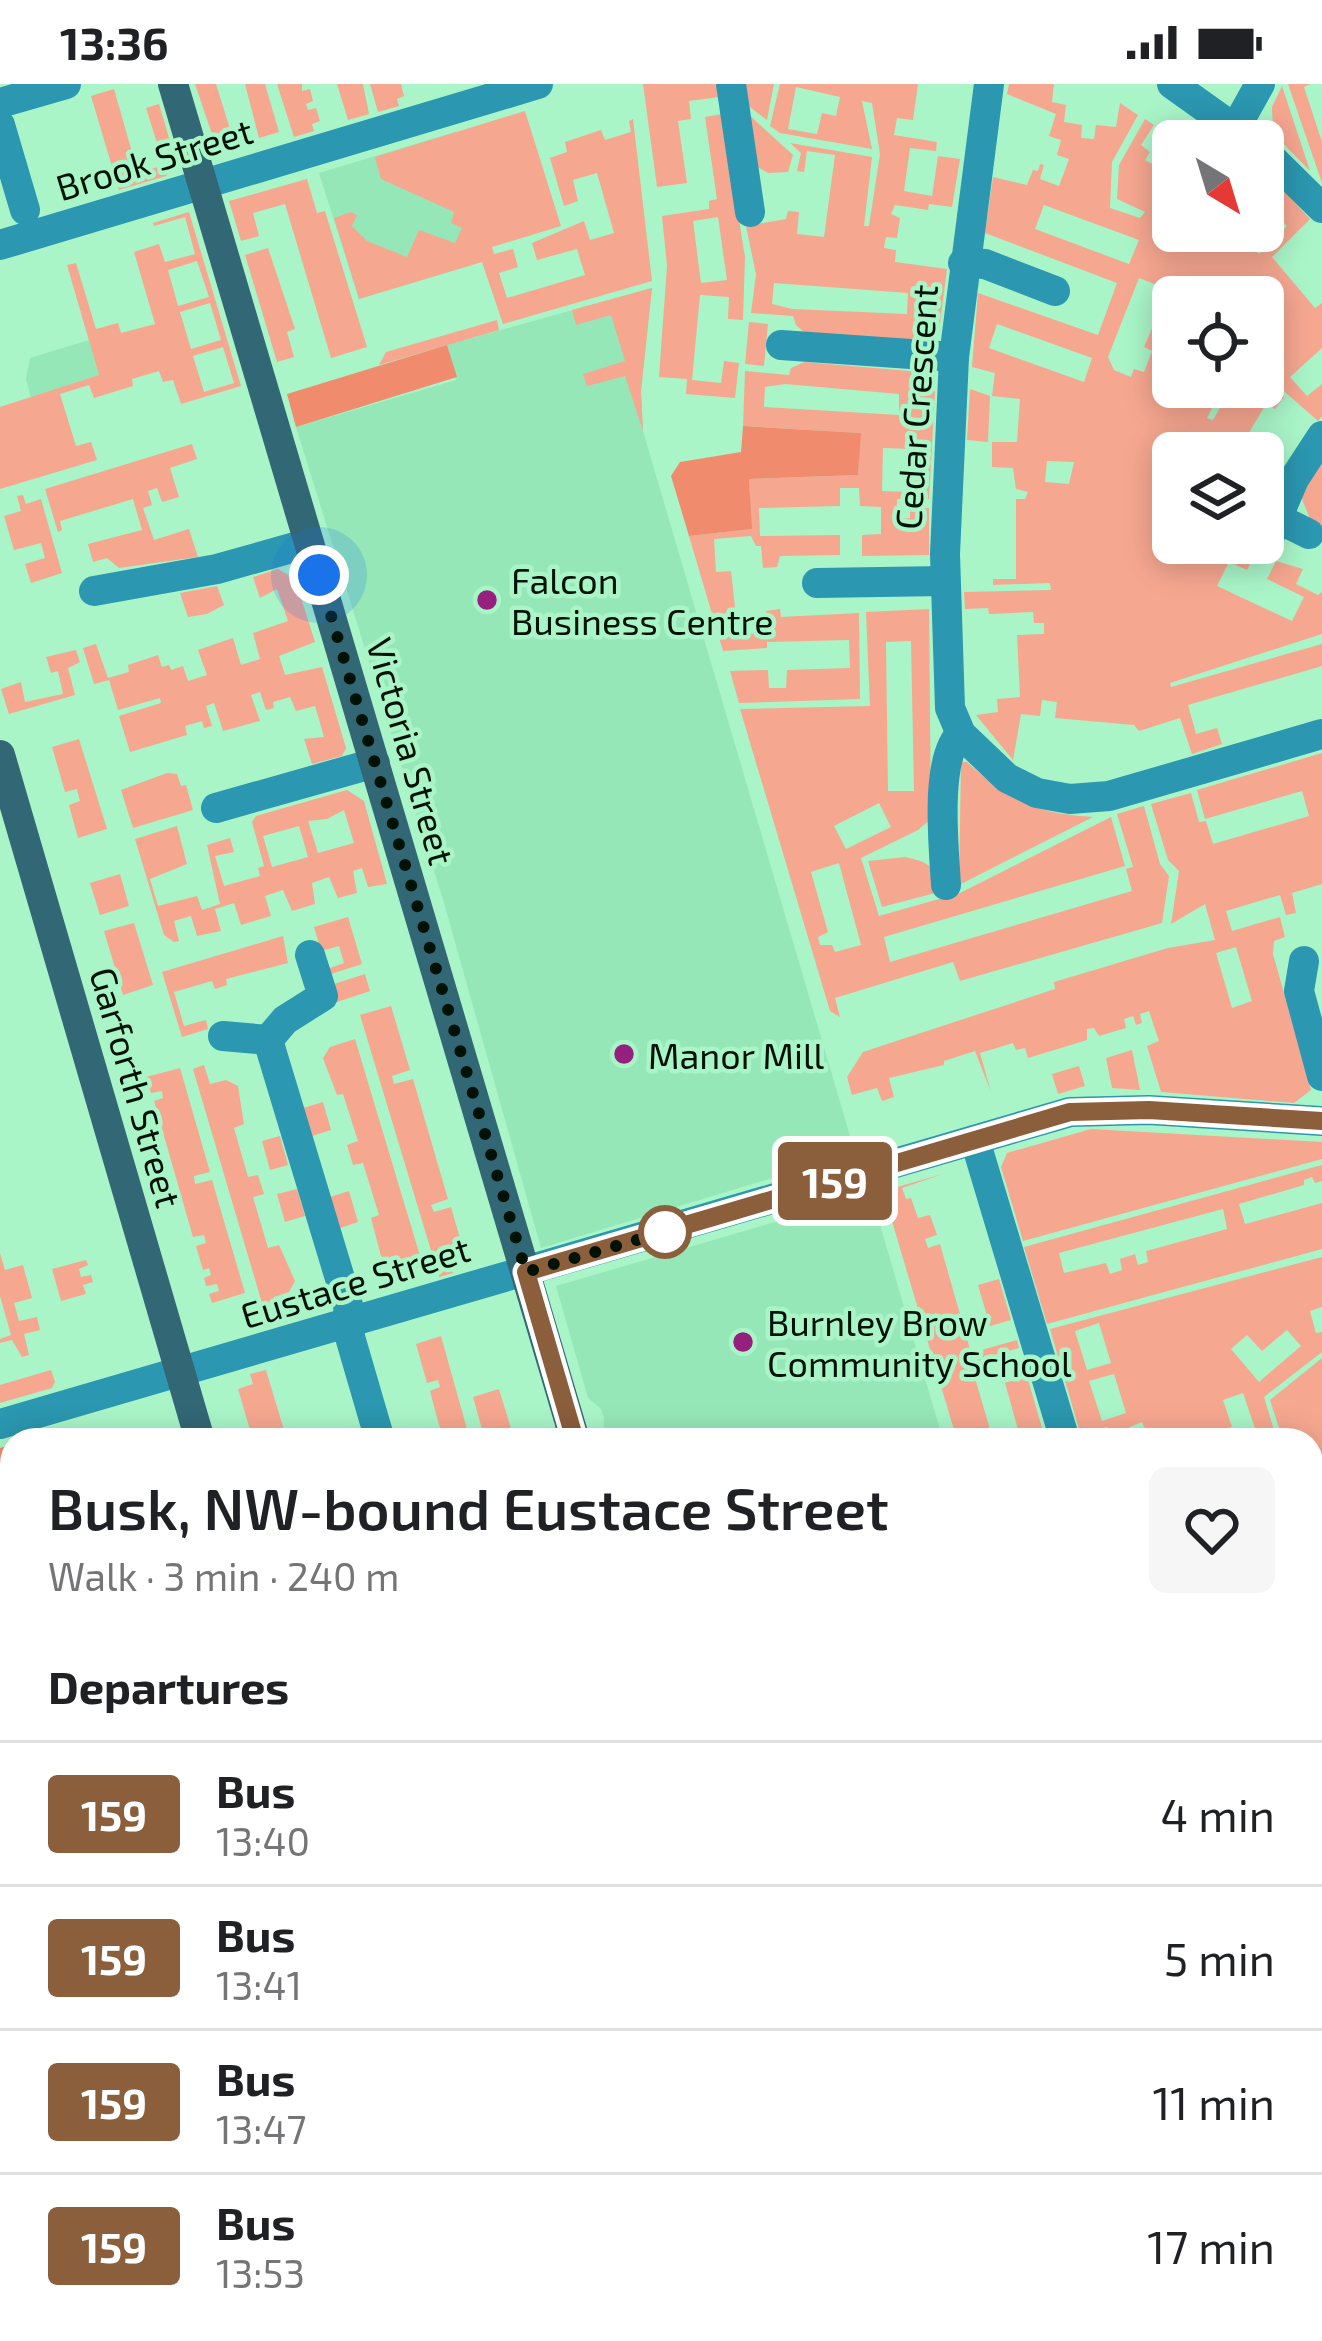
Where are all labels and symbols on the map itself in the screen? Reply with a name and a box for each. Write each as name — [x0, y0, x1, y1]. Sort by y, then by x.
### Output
street label: Brook Street — [51, 108, 257, 208]
north arrow — [1152, 120, 1284, 252]
street label: Cedar Crescent — [885, 283, 945, 531]
your location — [289, 545, 349, 605]
place label: Falcon Business Centre — [511, 558, 774, 642]
marker: Falcon Business Centre — [474, 587, 500, 613]
street label: Victoria Street — [359, 633, 465, 869]
street label: Garforth Street — [82, 962, 192, 1212]
place label: Manor Mill — [648, 1033, 825, 1076]
marker: Manor Mill — [611, 1041, 637, 1067]
line badge: 159 — [766, 1142, 904, 1220]
unlabelled marker — [640, 1207, 690, 1257]
street label: Eustace Street — [235, 1226, 475, 1336]
place label: Burnley Brow Community School — [767, 1300, 1072, 1384]
marker: Burnley Brow Community School — [730, 1329, 756, 1355]

